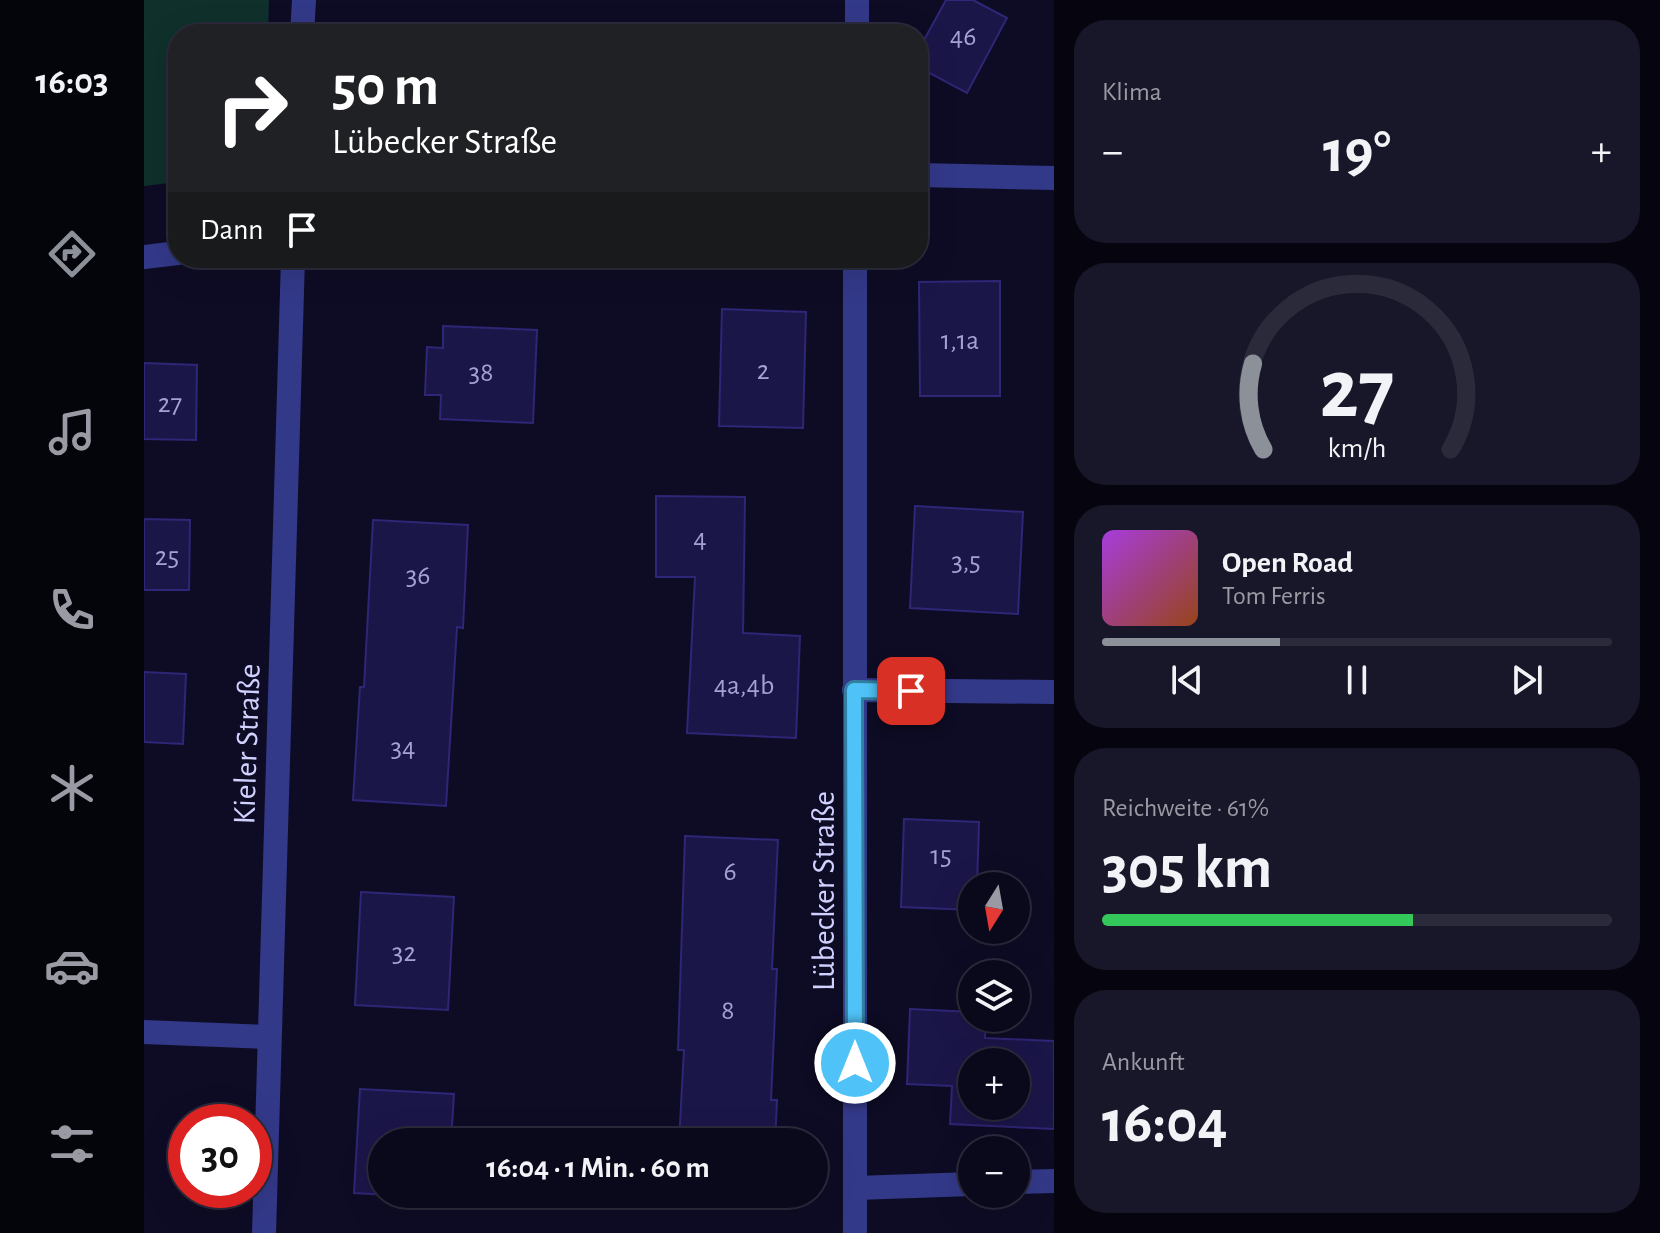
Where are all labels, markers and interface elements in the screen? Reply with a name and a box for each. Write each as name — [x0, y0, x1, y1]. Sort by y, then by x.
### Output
house number: 46 — [950, 23, 976, 51]
icon: right — [200, 56, 304, 160]
text: 50 m — [332, 59, 439, 115]
text: 16:03 — [36, 64, 108, 100]
text: Klima — [1102, 79, 1162, 105]
text: 19° — [1323, 123, 1391, 183]
text: Lübecker Straße — [332, 124, 557, 160]
text: − — [1102, 130, 1123, 174]
text: + — [1591, 130, 1612, 174]
icon: arrive — [280, 208, 324, 252]
text: Dann — [200, 215, 264, 245]
icon: directions — [44, 226, 100, 282]
house number: 1,1a — [941, 327, 979, 355]
text: 27 — [1319, 348, 1395, 432]
house number: 2 — [757, 357, 769, 385]
house number: 38 — [469, 359, 493, 387]
house number: 27 — [158, 390, 182, 418]
icon: music — [44, 404, 100, 460]
text: km/h — [1328, 434, 1386, 463]
house number: 4 — [693, 525, 707, 553]
house number: 25 — [155, 543, 179, 571]
house number: 3,5 — [951, 548, 981, 576]
text: Open Road — [1222, 548, 1353, 578]
house number: 36 — [406, 562, 430, 590]
icon: phone — [44, 582, 100, 638]
text: Tom Ferris — [1222, 583, 1326, 609]
pin — [877, 657, 945, 725]
icon: previous — [1165, 658, 1209, 702]
icon: pause — [1335, 658, 1379, 702]
icon: next — [1505, 658, 1549, 702]
street label: Kieler Straße — [228, 663, 266, 825]
icon: arrive — [889, 669, 933, 713]
house number: 4a,4b — [714, 672, 774, 700]
house number: 34 — [390, 734, 416, 762]
icon: climate — [44, 760, 100, 816]
street label: Lübecker Straße — [808, 791, 840, 991]
text: Reichweite · 61% — [1102, 795, 1269, 821]
text: 305 km — [1102, 839, 1272, 899]
house number: 15 — [930, 842, 952, 870]
house number: 6 — [723, 858, 737, 886]
north arrow — [958, 872, 1030, 944]
map controls — [958, 872, 1030, 1208]
icon: car — [44, 938, 100, 994]
house number: 32 — [392, 939, 416, 967]
button: layers — [958, 960, 1030, 1032]
house number: 8 — [721, 997, 735, 1025]
position arrow — [813, 1021, 897, 1105]
button: + — [958, 1048, 1030, 1120]
text: Ankunft — [1102, 1049, 1185, 1075]
text: 16:04 — [1102, 1093, 1228, 1153]
speed limit sign: 30 — [168, 1104, 272, 1208]
icon: filters — [44, 1116, 100, 1172]
button: − — [958, 1136, 1030, 1208]
text: 16:04 · 1 Min. · 60 m — [486, 1153, 710, 1183]

